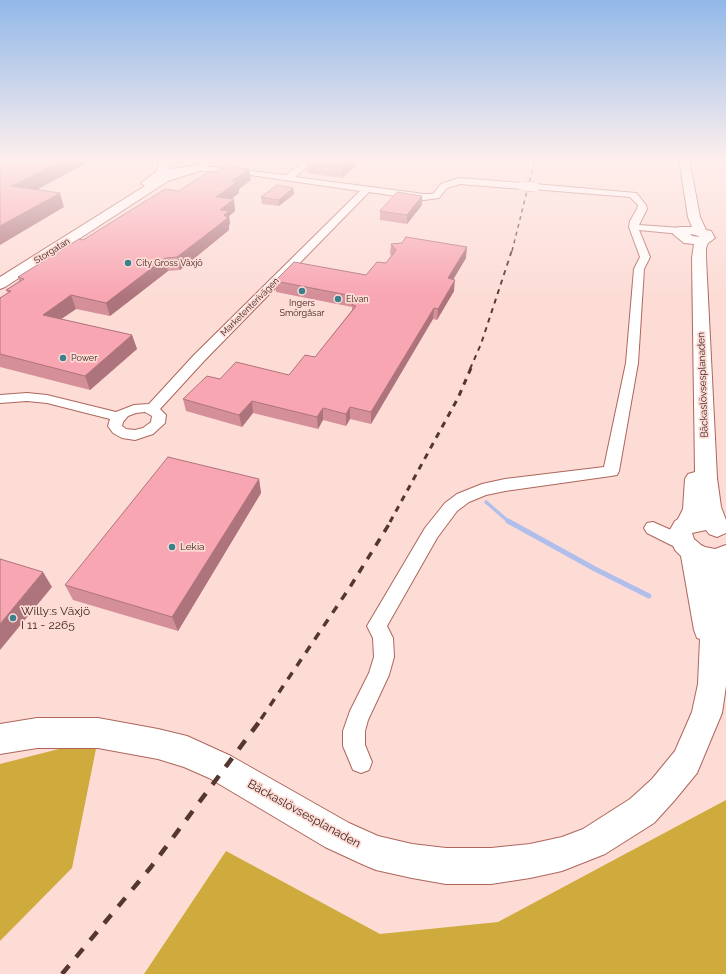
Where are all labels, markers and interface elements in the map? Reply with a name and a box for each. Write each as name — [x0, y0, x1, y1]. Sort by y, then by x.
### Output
street label: Storgatan — [32, 236, 72, 266]
marker: City Gross Växjö — [123, 258, 133, 268]
place label: City Gross Växjö — [136, 258, 203, 268]
street label: Marketenterivägen — [219, 276, 281, 338]
marker: Ingers Smörgåsar — [297, 286, 307, 296]
marker: Elvan — [333, 294, 343, 304]
place label: Elvan — [346, 294, 369, 304]
place label: Ingers Smörgåsar — [280, 298, 324, 319]
street label: Bäckaslövsesplanaden — [695, 332, 711, 438]
marker: Power — [58, 353, 68, 363]
place label: Power — [71, 353, 97, 363]
place label: Lekia — [180, 541, 205, 553]
marker: Lekia — [167, 542, 177, 552]
place label: Willy:s Växjö I 11 - 2265 — [21, 604, 90, 632]
marker: Willy:s Växjö I 11 - 2265 — [8, 613, 18, 623]
street label: Bäckaslövsesplanaden — [245, 777, 363, 851]

